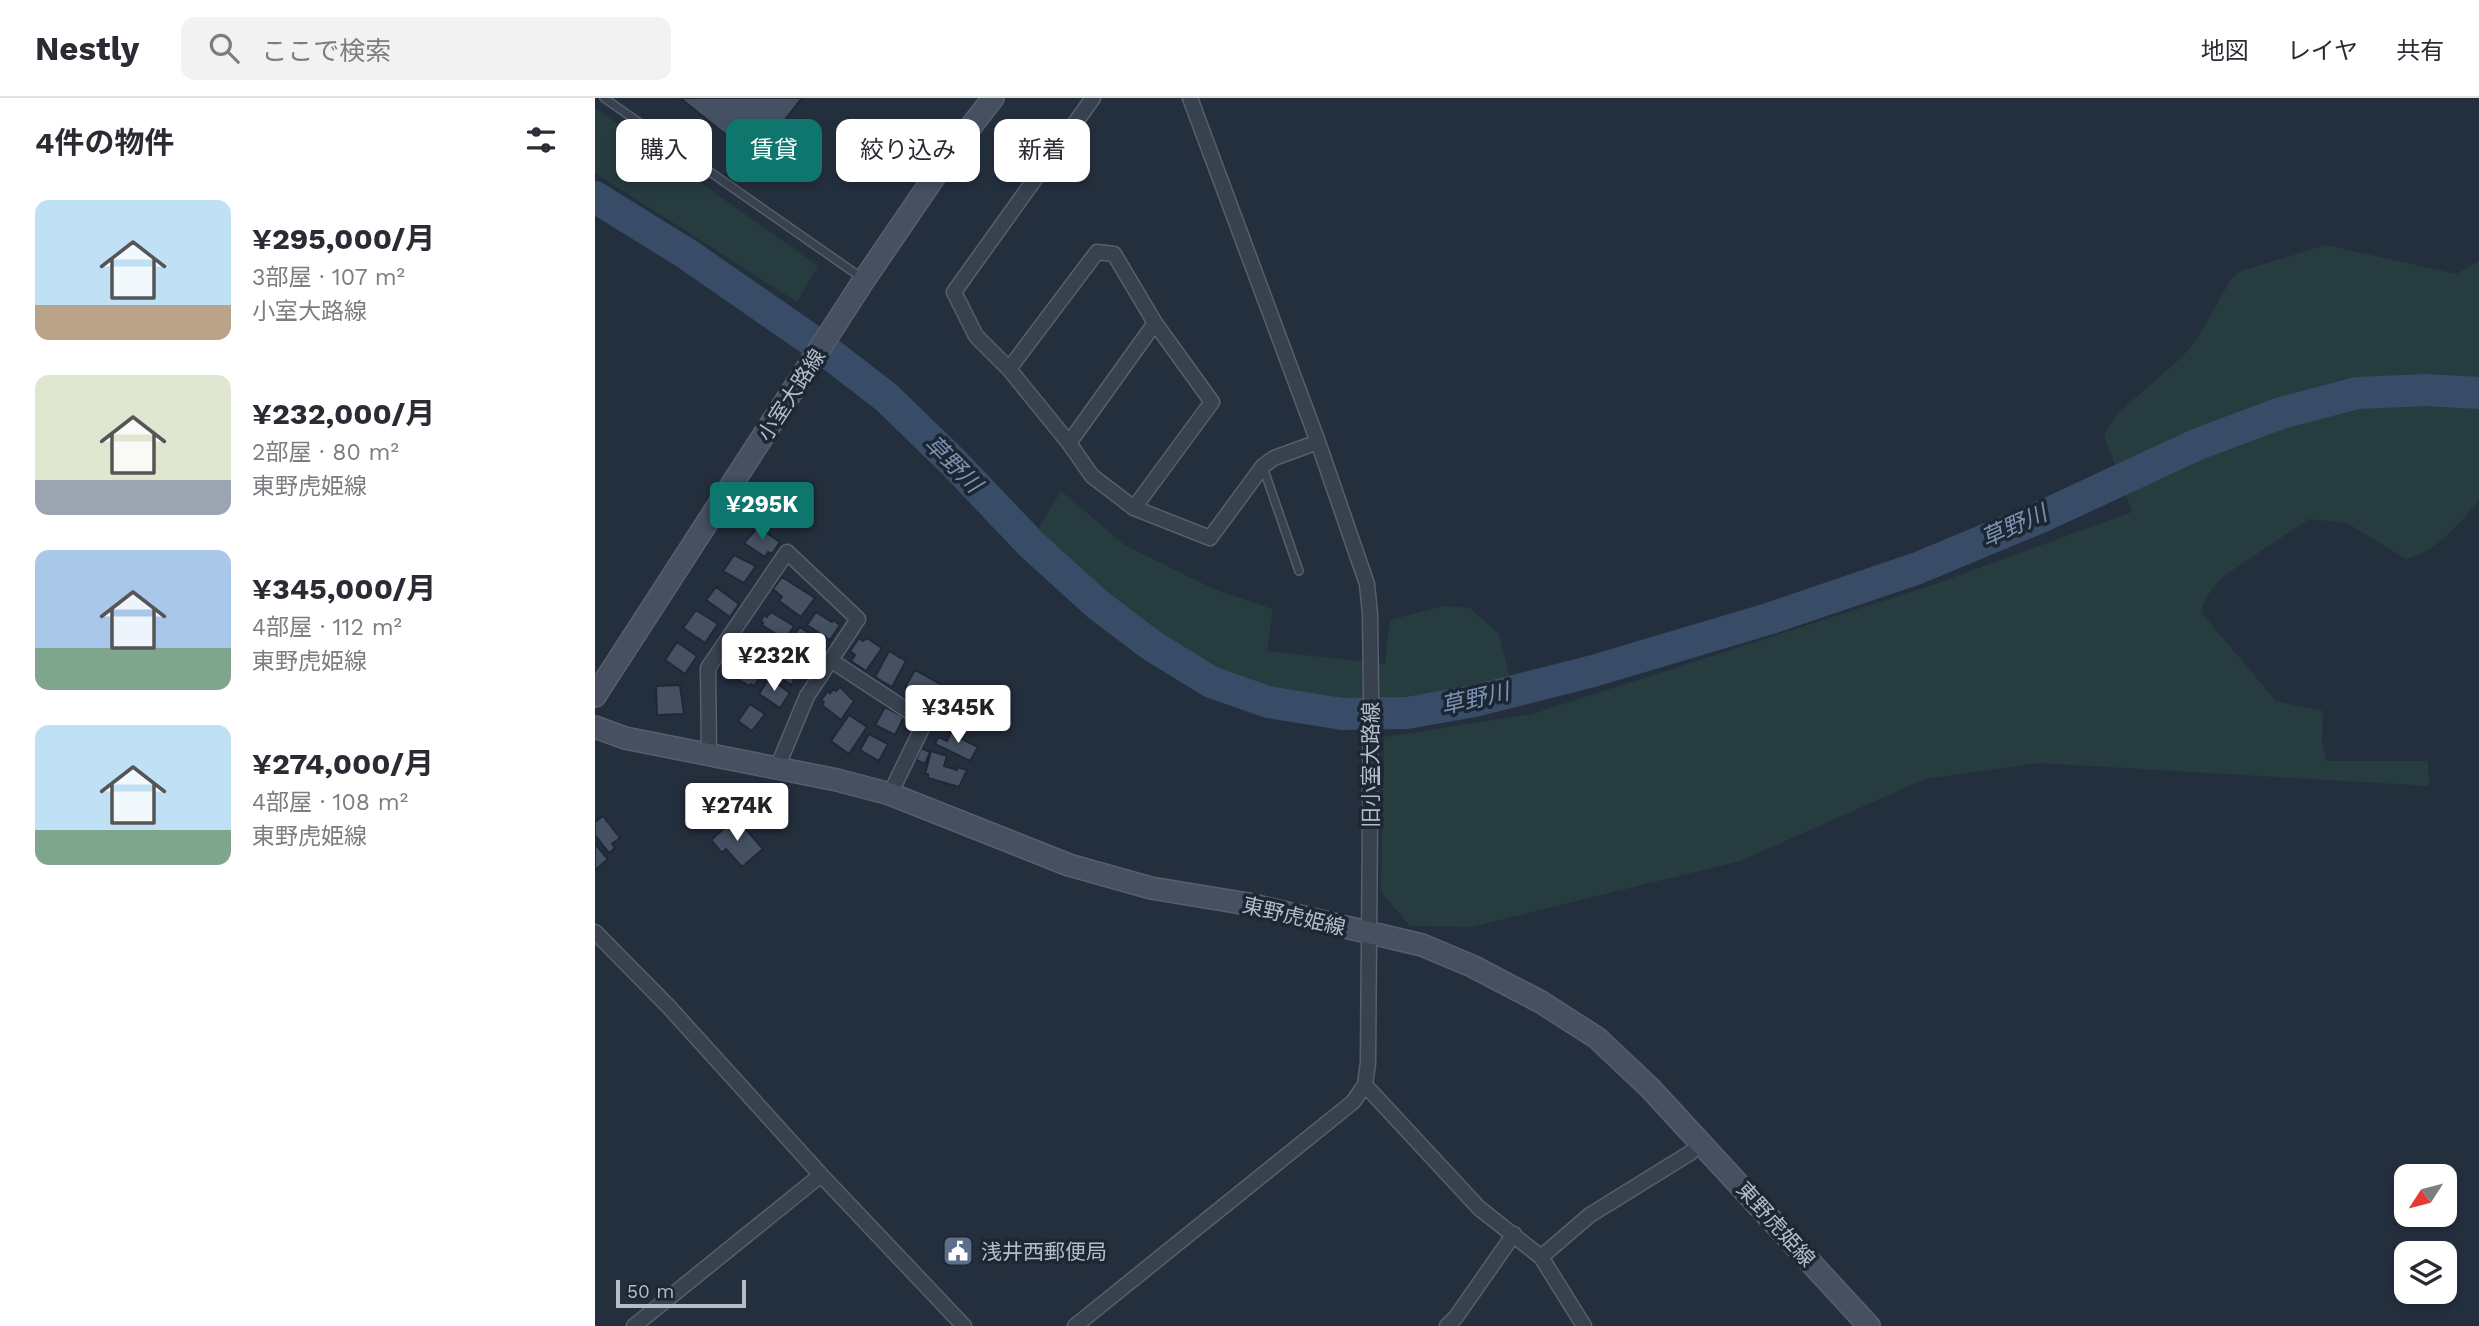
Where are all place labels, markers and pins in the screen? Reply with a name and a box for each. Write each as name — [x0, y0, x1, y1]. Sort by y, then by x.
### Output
pin: ¥295K — [713, 482, 811, 542]
pin: ¥232K — [725, 634, 823, 693]
pin: ¥345K — [909, 686, 1007, 745]
pin: ¥274K — [688, 784, 786, 843]
public building icon: 浅井西郵便局 — [941, 1234, 975, 1268]
place label: 浅井西郵便局 — [981, 1239, 1107, 1264]

